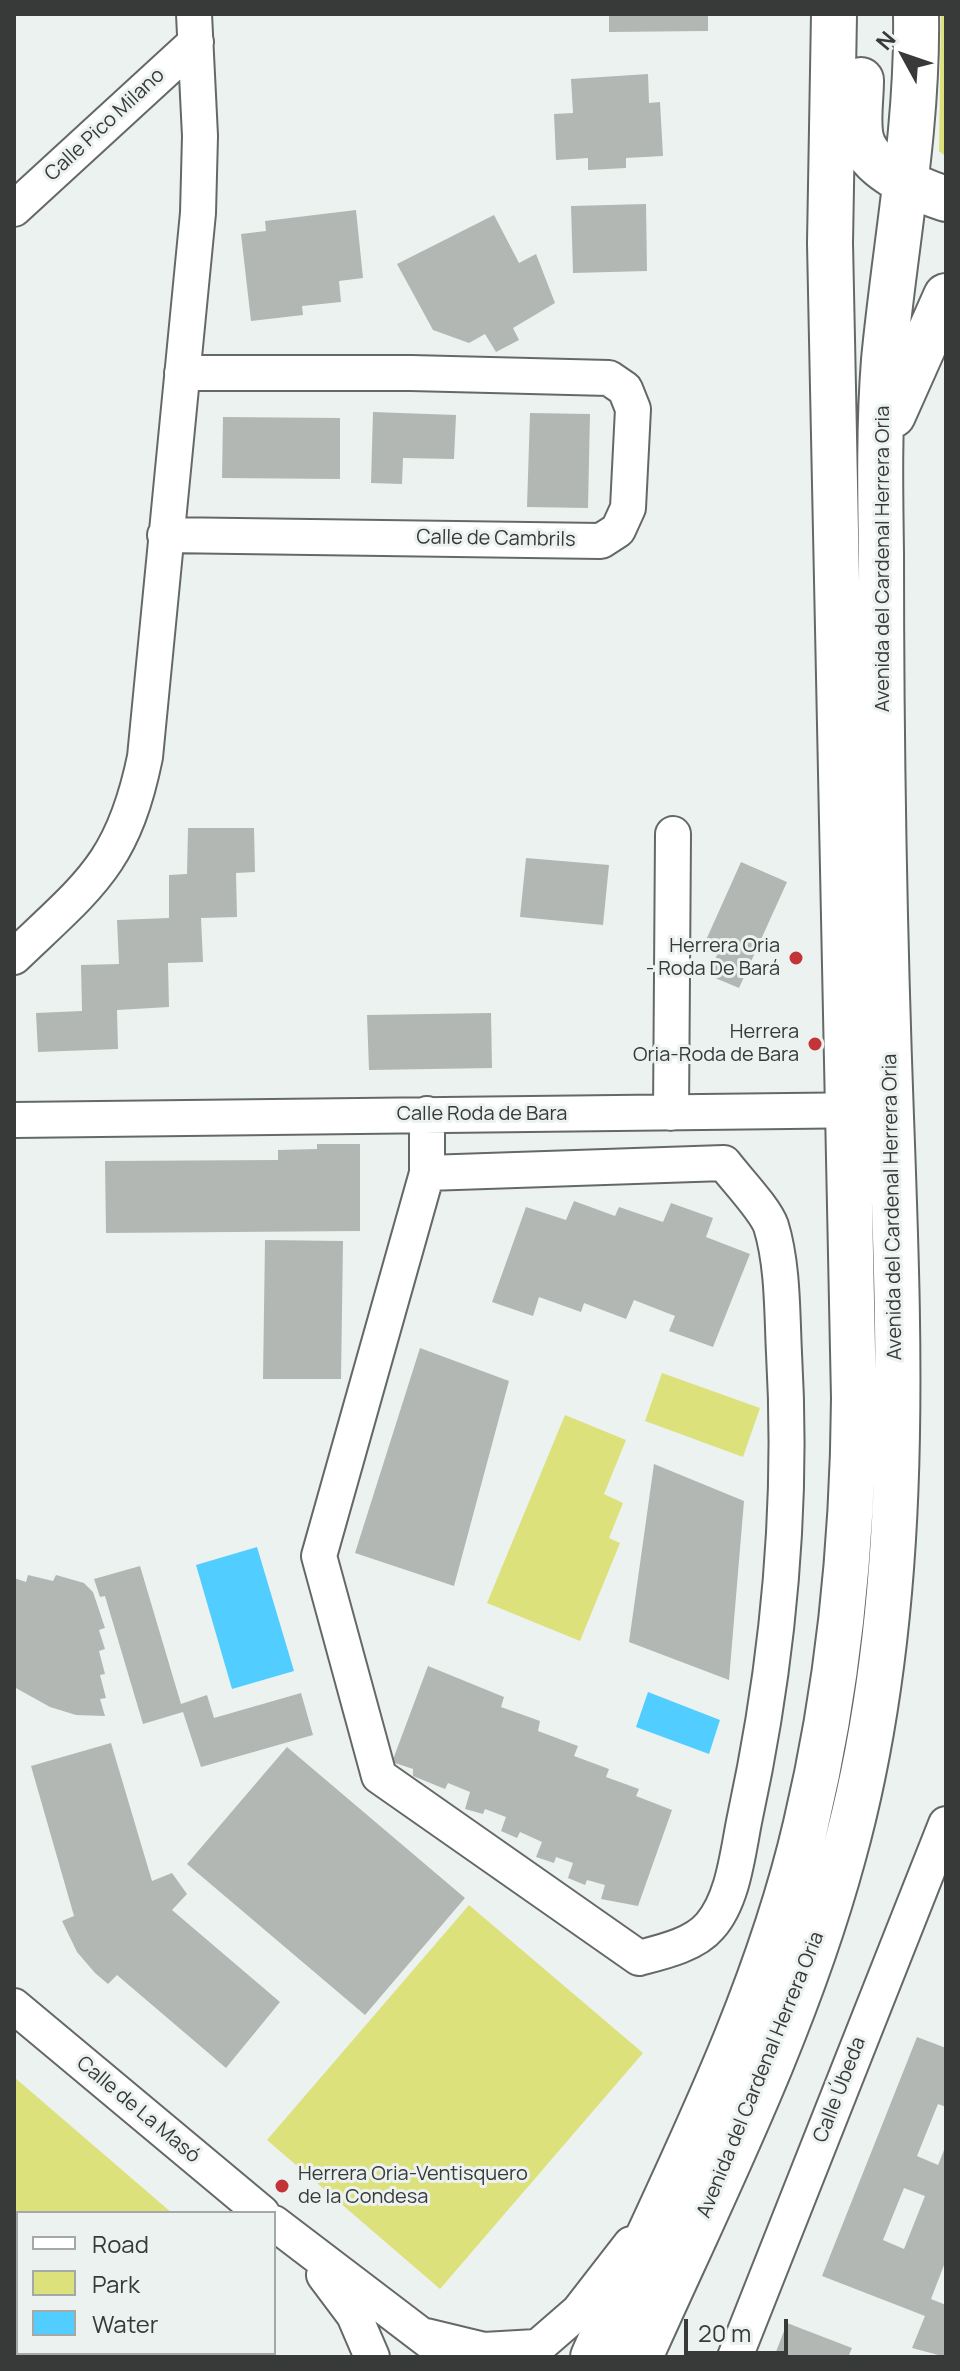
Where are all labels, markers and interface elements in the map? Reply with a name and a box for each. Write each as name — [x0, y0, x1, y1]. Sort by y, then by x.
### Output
north arrow — [864, 16, 944, 96]
text: N — [869, 25, 902, 56]
street label: Calle Pico Milano — [40, 63, 170, 187]
street label: Avenida del Cardenal Herrera Oria — [871, 406, 895, 712]
street label: Calle de Cambrils — [416, 526, 576, 552]
place label: Herrera Oria - Roda De Bará — [646, 934, 780, 981]
marker: Herrera Oria - Roda De Bará — [787, 949, 805, 967]
place label: Herrera Oria-Roda de Bara — [633, 1020, 799, 1067]
marker: Herrera Oria-Roda de Bara — [806, 1035, 824, 1053]
street label: Avenida del Cardenal Herrera Oria — [878, 1053, 908, 1361]
street label: Calle Roda de Bara — [397, 1102, 567, 1126]
street label: Avenida del Cardenal Herrera Oria — [692, 1928, 830, 2222]
street label: Calle Úbeda — [809, 2034, 871, 2146]
street label: Calle de La Masó — [71, 2051, 205, 2169]
place label: Herrera Oria-Ventisquero de la Condesa — [298, 2162, 528, 2209]
marker: Herrera Oria-Ventisquero de la Condesa — [273, 2177, 291, 2195]
legend — [16, 2211, 276, 2355]
text: Road — [92, 2227, 149, 2260]
text: Park — [92, 2267, 140, 2300]
scale bar — [688, 2303, 792, 2353]
text: Water — [92, 2307, 159, 2340]
text: 20 m — [698, 2316, 751, 2349]

